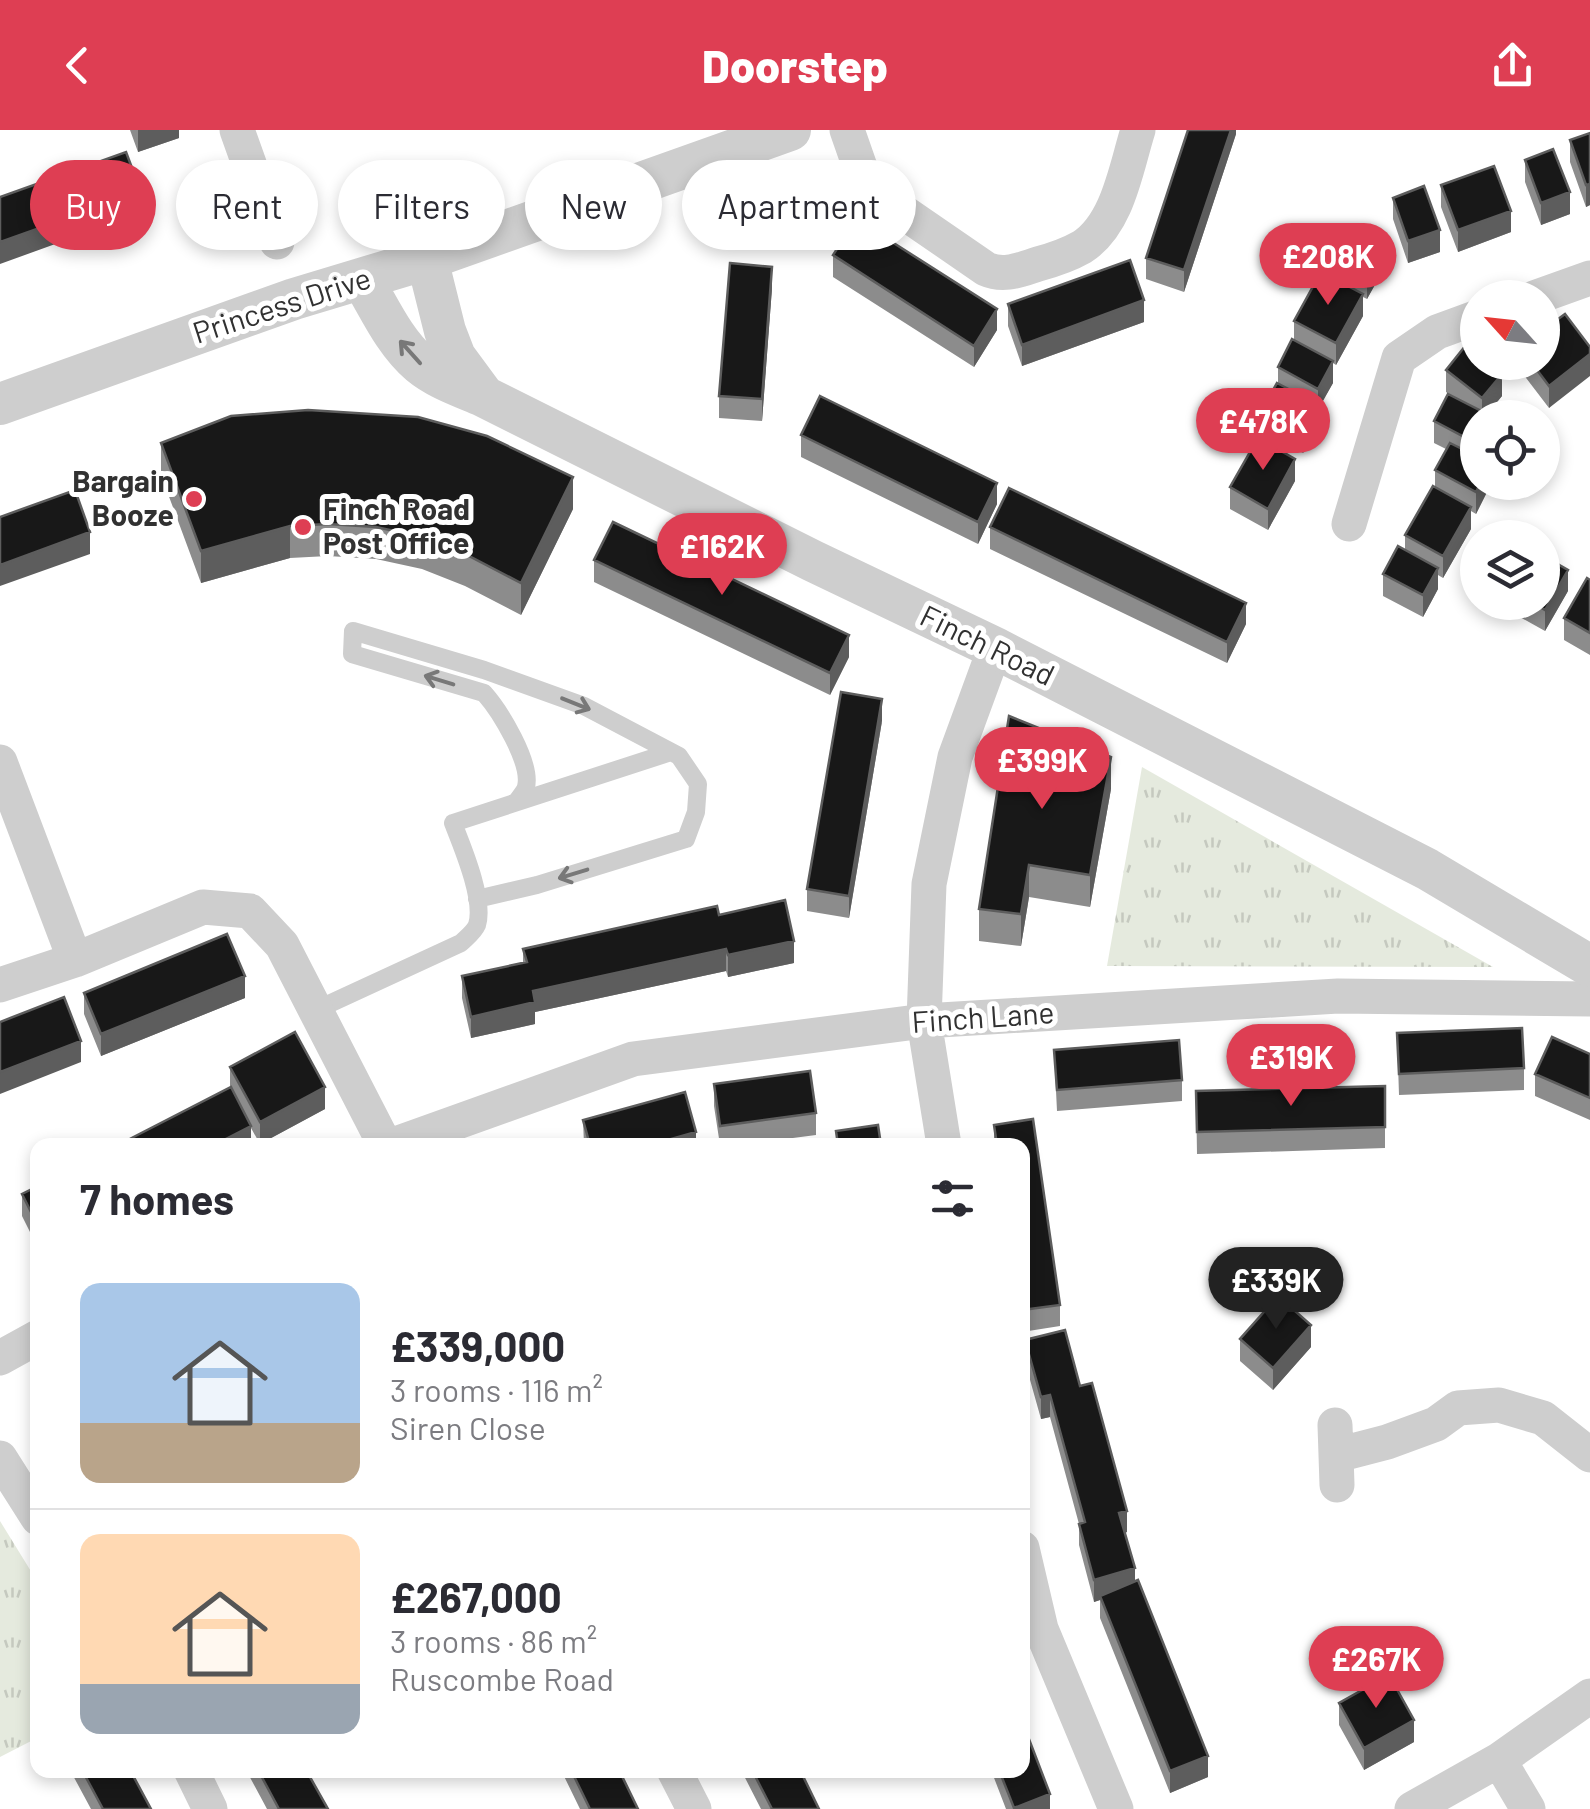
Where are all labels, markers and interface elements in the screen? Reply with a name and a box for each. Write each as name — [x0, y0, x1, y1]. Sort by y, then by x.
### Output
icon: back — [50, 38, 105, 93]
text: Doorstep — [702, 38, 888, 92]
icon: share — [1485, 38, 1540, 93]
chip: Buy — [30, 160, 156, 250]
chip: Rent — [176, 160, 318, 250]
chip: Filters — [338, 160, 505, 250]
chip: New — [525, 160, 662, 250]
chip: Apartment — [682, 160, 916, 250]
pin: £208K — [1258, 223, 1398, 308]
text: £208K — [1281, 236, 1375, 274]
street label: Princess Drive — [188, 258, 375, 350]
north arrow — [1460, 280, 1560, 380]
map controls — [1460, 280, 1560, 620]
one-way arrow — [398, 340, 421, 365]
pin: £478K — [1193, 388, 1333, 473]
button: locate — [1460, 400, 1560, 500]
text: £478K — [1218, 401, 1308, 439]
place label: Bargain Booze — [72, 462, 174, 532]
marker: Bargain Booze — [183, 488, 205, 510]
place label: Finch Road Post Office — [323, 490, 470, 560]
pin: £162K — [652, 513, 792, 598]
marker: Finch Road Post Office — [292, 516, 314, 538]
button: layers — [1460, 520, 1560, 620]
text: £162K — [679, 526, 765, 564]
street label: Finch Road — [915, 596, 1061, 692]
one-way arrow — [424, 670, 456, 688]
one-way arrow — [560, 696, 590, 714]
pin: £399K — [972, 727, 1112, 812]
text: £399K — [997, 740, 1087, 778]
one-way arrow — [558, 866, 589, 884]
street label: Finch Lane — [910, 993, 1055, 1039]
pin: £319K — [1221, 1024, 1361, 1109]
text: £319K — [1248, 1037, 1334, 1075]
icon: filters — [925, 1171, 980, 1226]
text: 7 homes — [80, 1173, 234, 1223]
pin: £339K — [1206, 1247, 1346, 1332]
text: £339K — [1230, 1260, 1322, 1298]
text: £339,000 — [390, 1320, 565, 1370]
icon: home — [160, 1323, 280, 1443]
text: 3 rooms · 116 m² — [390, 1370, 603, 1408]
text: Siren Close — [390, 1408, 546, 1446]
text: £267,000 — [390, 1571, 562, 1621]
icon: home — [160, 1574, 280, 1694]
text: 3 rooms · 86 m² — [390, 1621, 597, 1659]
pin: £267K — [1306, 1626, 1446, 1711]
text: £267K — [1331, 1639, 1421, 1677]
text: Ruscombe Road — [390, 1659, 614, 1697]

